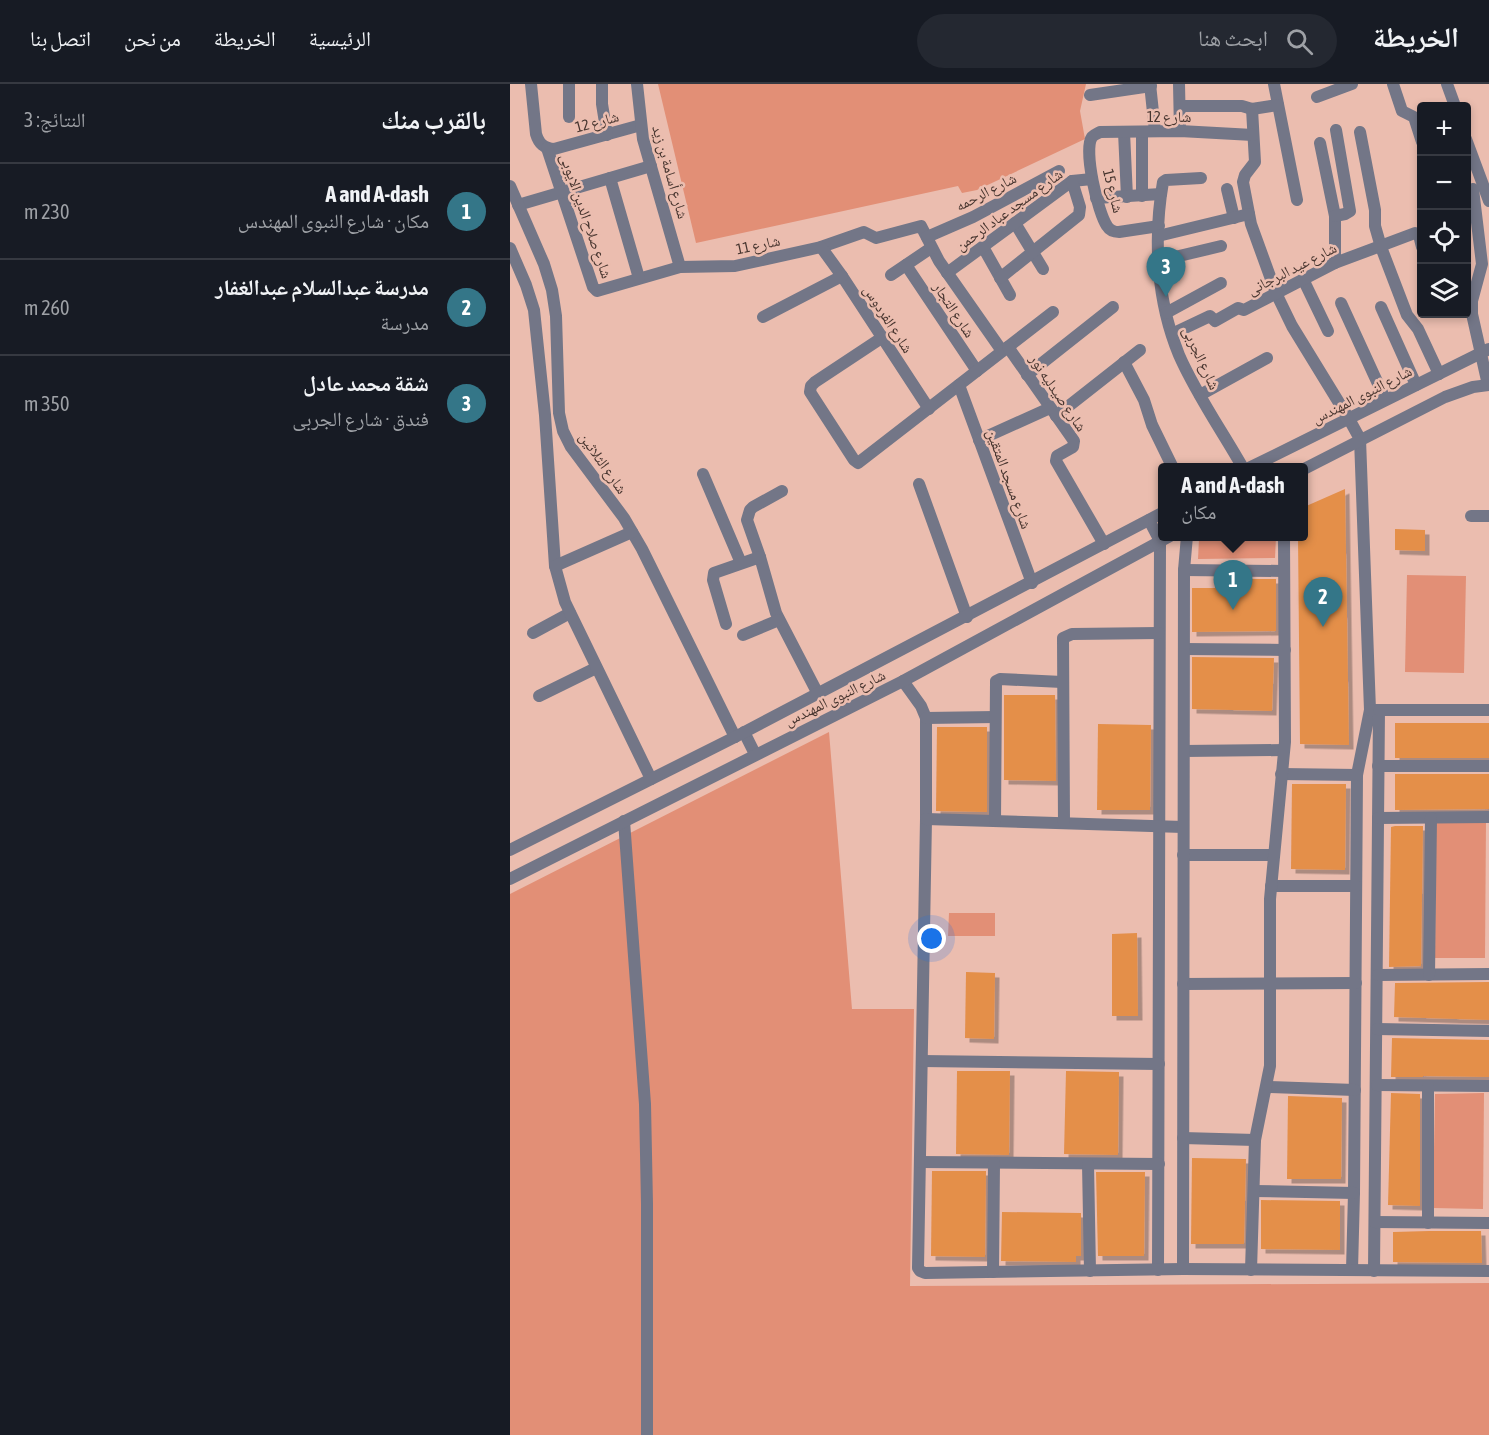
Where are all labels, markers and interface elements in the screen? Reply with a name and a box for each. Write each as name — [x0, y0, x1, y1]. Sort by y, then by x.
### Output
search box — [917, 14, 1337, 68]
text: الخريطة — [1373, 21, 1459, 53]
text: ابحث هنا — [1198, 25, 1268, 51]
icon: search — [1283, 25, 1316, 58]
text: اتصل بنا — [30, 26, 91, 50]
text: من نحن — [124, 26, 181, 50]
text: الخريطة — [214, 26, 276, 50]
text: الرئيسية — [309, 26, 371, 50]
map controls — [1417, 102, 1471, 318]
button: + — [1417, 102, 1471, 156]
text: بالقرب منك — [381, 105, 486, 135]
street label: شارع 12 — [573, 107, 621, 137]
text: النتائج: 3 — [24, 108, 86, 131]
street label: شارع 12 — [1147, 108, 1191, 127]
street label: شارع أسامة بن زيد — [647, 123, 692, 221]
street label: شارع صلاح الدين الايوبى — [555, 151, 616, 281]
button: − — [1417, 156, 1471, 210]
street label: شارع مسجد عباد الرحمن — [952, 165, 1067, 256]
street label: شارع 15 — [1098, 167, 1127, 215]
street label: شارع الرحمه — [953, 169, 1020, 216]
text: A and A-dash — [325, 181, 429, 207]
text: 230 m — [24, 200, 69, 223]
text: 1 — [462, 200, 471, 223]
text: مكان · شارع النبوى المهندس — [238, 209, 429, 232]
button: locate — [1417, 210, 1471, 264]
street label: شارع 11 — [734, 232, 782, 259]
street label: شارع عيد البرجانى — [1244, 239, 1340, 300]
pin: 3 — [1146, 248, 1186, 297]
button: layers — [1417, 264, 1471, 318]
text: مدرسة عبدالسلام عبدالغفار — [215, 274, 429, 300]
street label: شارع التجار — [928, 278, 979, 342]
street label: شارع الفردوس — [858, 282, 917, 357]
text: 260 m — [24, 296, 69, 319]
text: 2 — [462, 296, 471, 319]
text: مدرسة — [380, 311, 429, 334]
street label: شارع الجربى — [1178, 323, 1224, 393]
street label: شارع صيدليه نور — [1024, 350, 1090, 436]
street label: شارع النبوى المهندس — [1309, 362, 1416, 429]
text: شقة محمد عادل — [303, 370, 429, 396]
text: 350 m — [24, 392, 69, 415]
text: 3 — [462, 392, 471, 415]
text: فندق · شارع الجربى — [292, 407, 429, 430]
street label: شارع مسجد المتقين — [982, 427, 1035, 532]
street label: شارع الثلاثين — [574, 429, 631, 498]
popup — [1158, 463, 1308, 541]
text: A and A-dash — [1181, 472, 1285, 498]
text: مكان — [1181, 500, 1216, 523]
pin: 1 — [1214, 560, 1252, 610]
pin: 2 — [1304, 578, 1342, 627]
street label: شارع النبوى المهندس — [782, 666, 889, 731]
your location — [917, 924, 946, 953]

